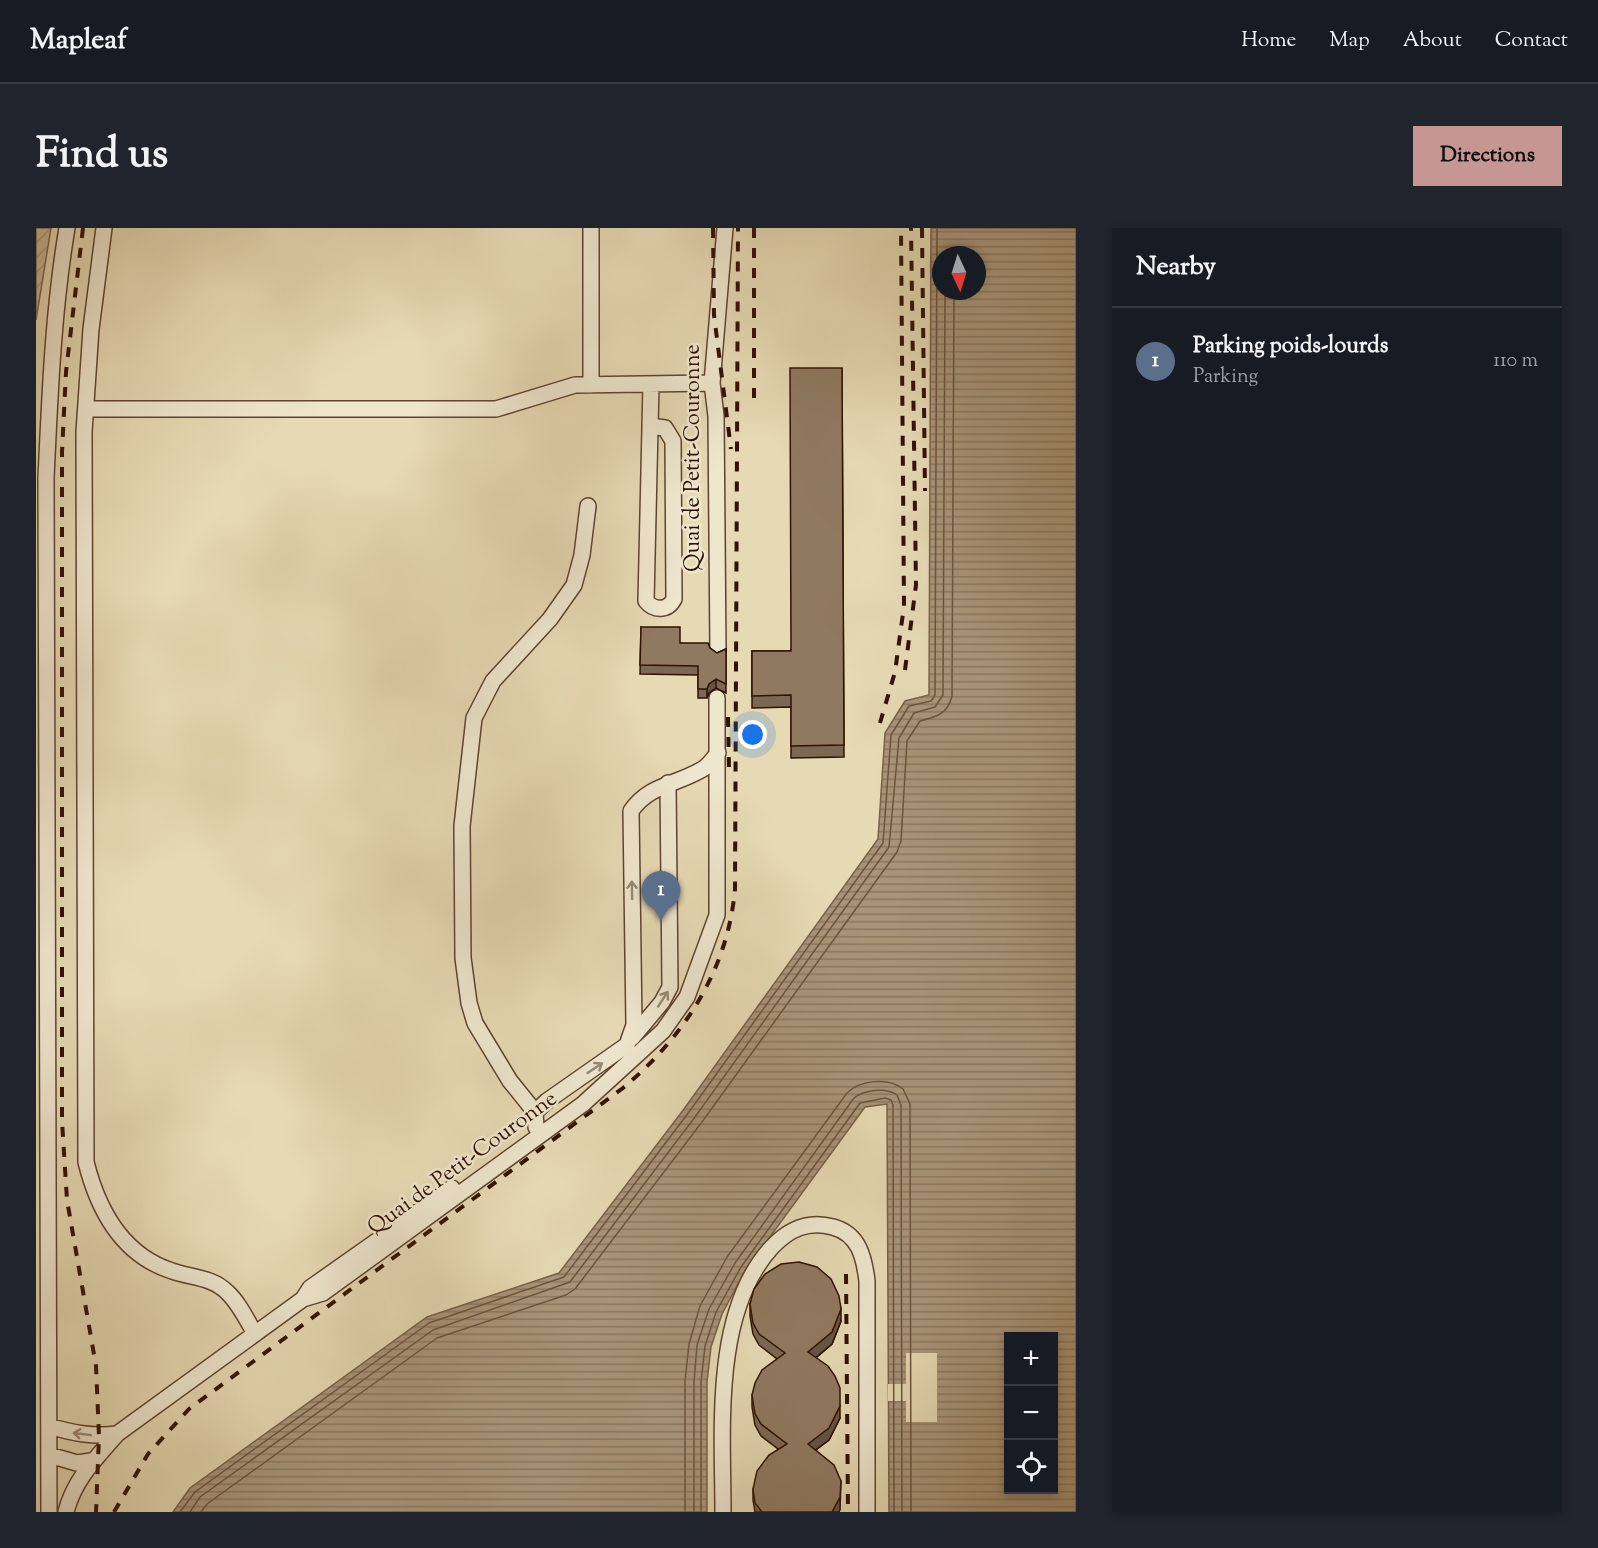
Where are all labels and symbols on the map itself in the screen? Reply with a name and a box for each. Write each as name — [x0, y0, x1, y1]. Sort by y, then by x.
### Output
north arrow — [932, 246, 986, 300]
street label: Quai de Petit-Couronne — [678, 344, 710, 572]
your location — [738, 720, 767, 749]
pin: 1 — [642, 872, 680, 921]
one-way arrow — [626, 881, 638, 901]
one-way arrow — [657, 991, 669, 1008]
one-way arrow — [586, 1062, 603, 1074]
street label: Quai de Petit-Couronne — [361, 1084, 565, 1244]
one-way arrow — [73, 1429, 93, 1440]

